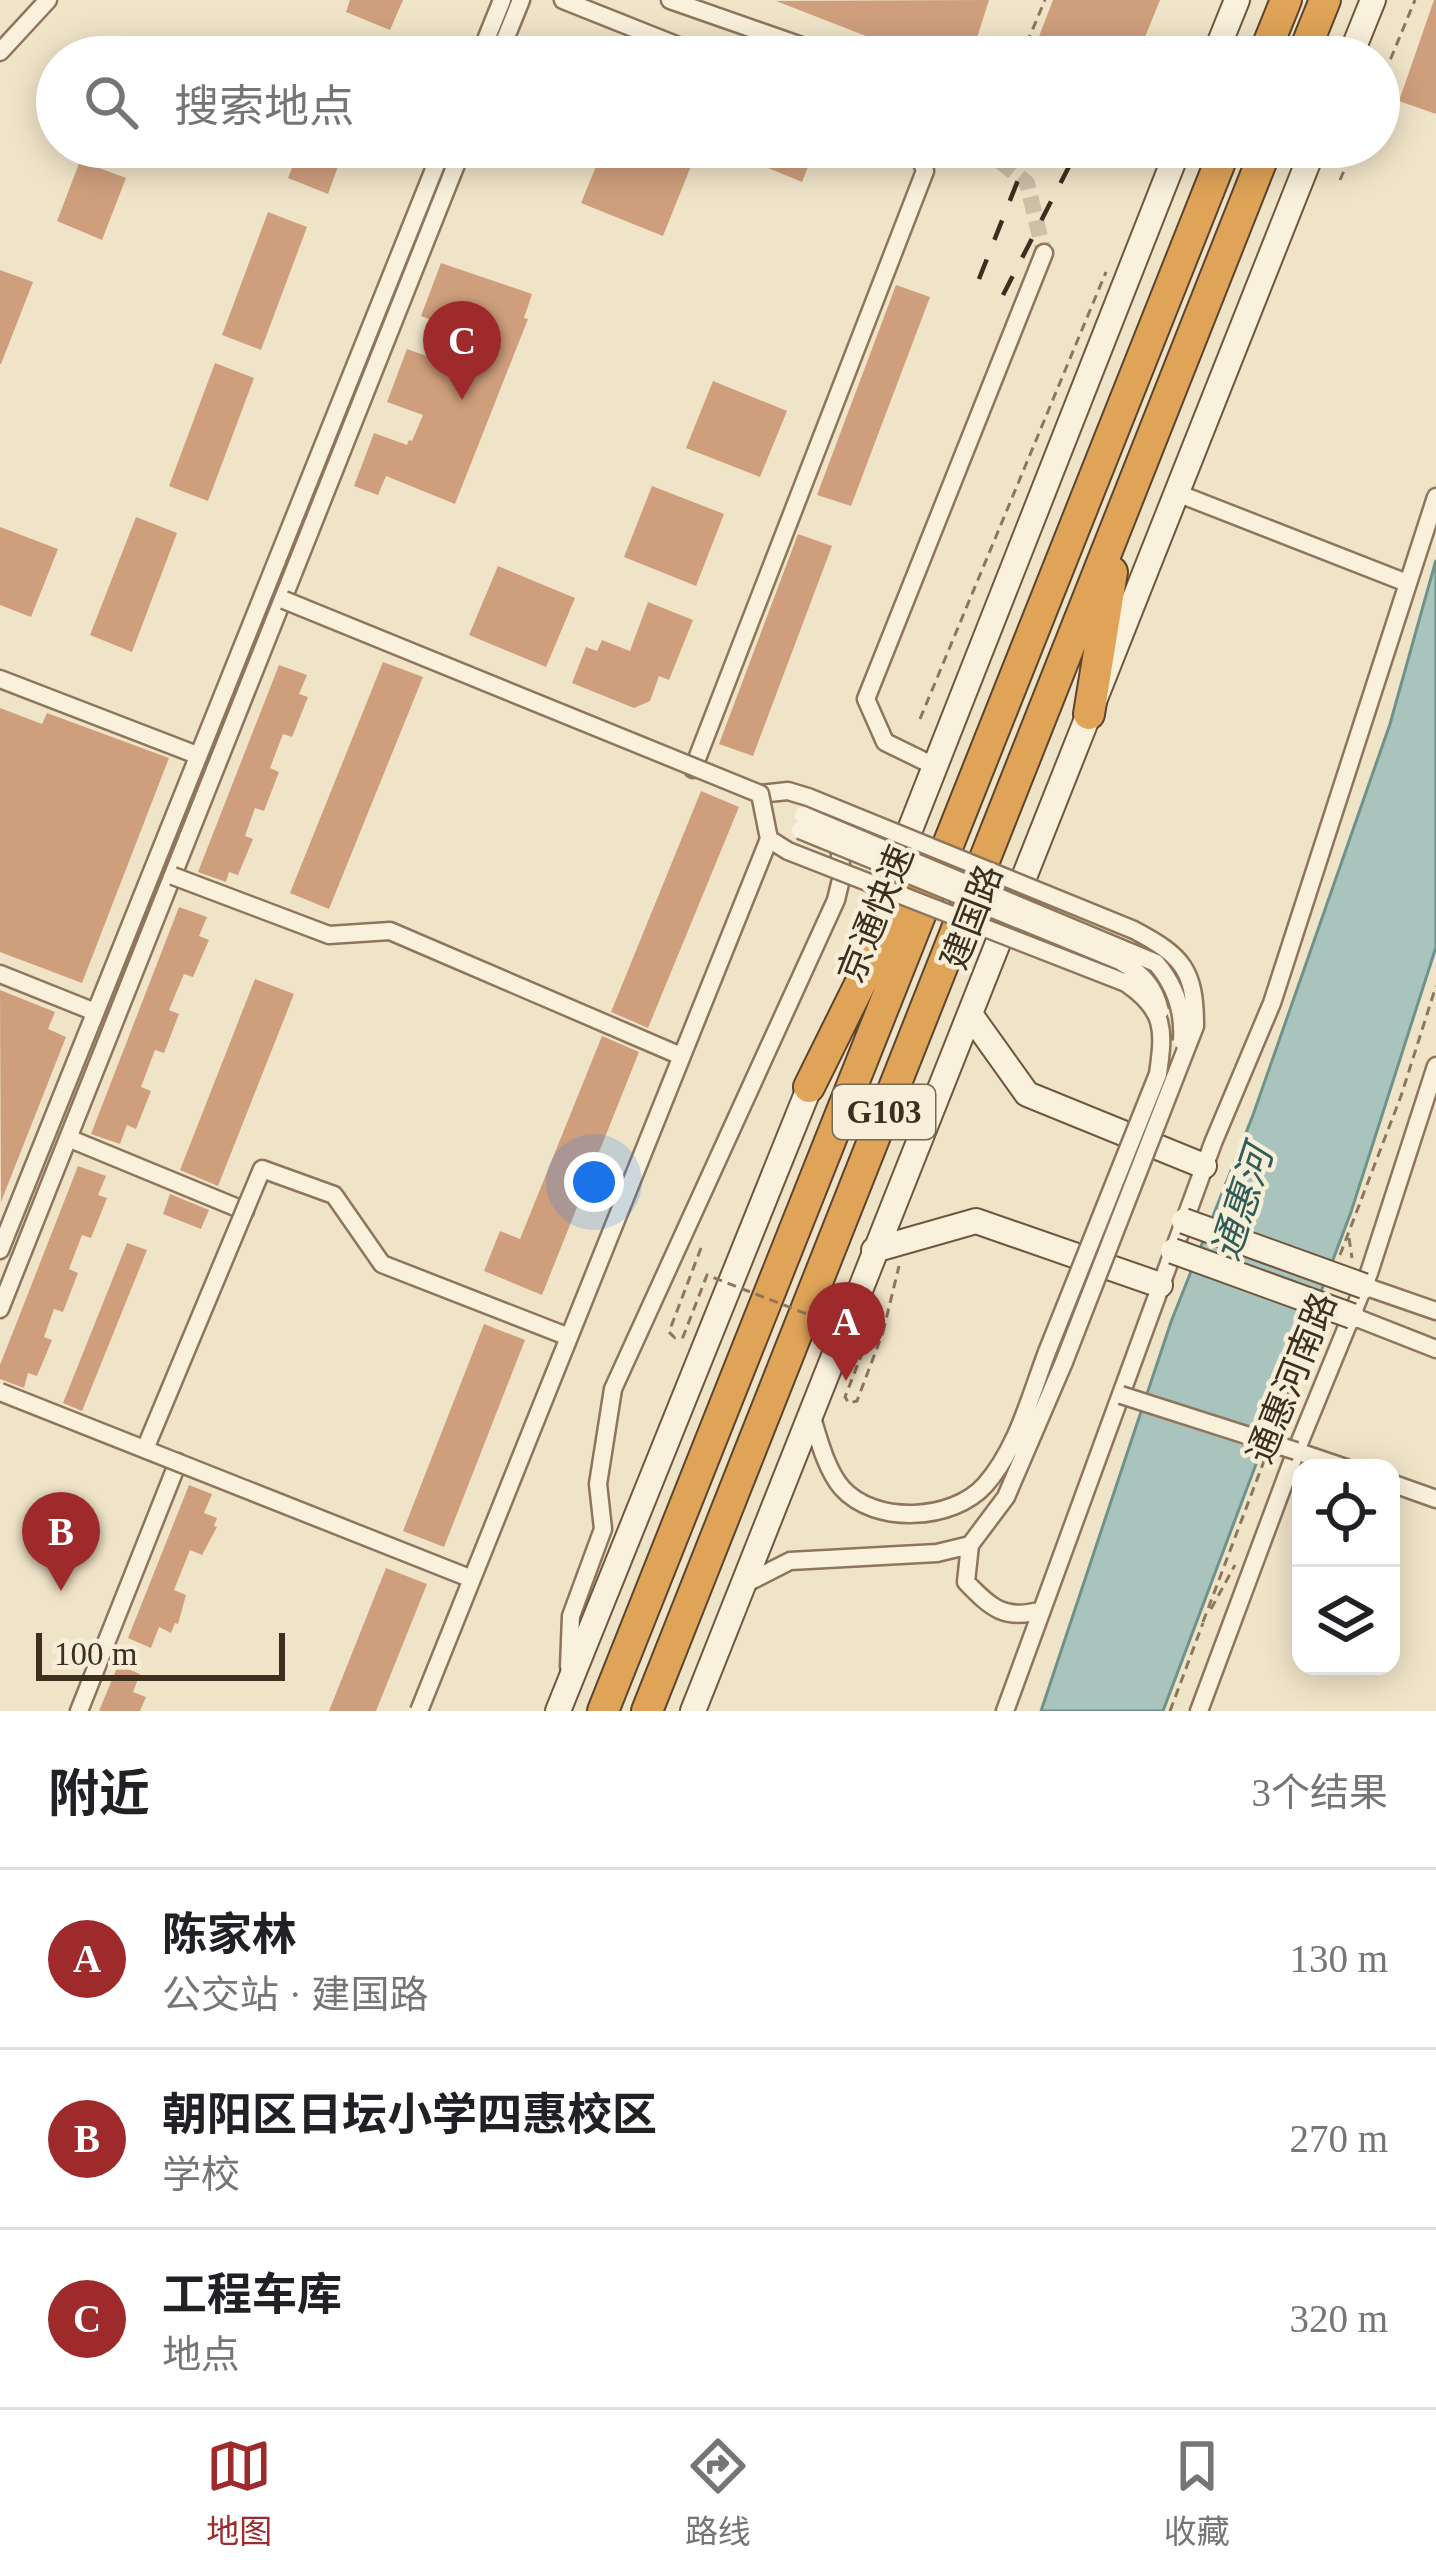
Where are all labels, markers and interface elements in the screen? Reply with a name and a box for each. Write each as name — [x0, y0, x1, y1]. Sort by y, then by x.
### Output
search box — [36, 36, 1400, 168]
icon: search — [78, 69, 144, 135]
text: 搜索地点 — [174, 82, 354, 132]
pin: C — [423, 301, 501, 400]
street label: 京通快速 — [830, 840, 922, 988]
street label: 建国路 — [934, 859, 1010, 975]
road number: G103 — [833, 1085, 935, 1139]
water label: 通惠河 — [1203, 1134, 1283, 1265]
your location — [564, 1152, 624, 1212]
pin: A — [807, 1282, 885, 1381]
street label: 通惠河南路 — [1240, 1287, 1344, 1469]
map controls — [1292, 1459, 1400, 1675]
button: locate — [1292, 1459, 1400, 1567]
pin: B — [22, 1492, 100, 1591]
button: layers — [1292, 1567, 1400, 1675]
scale bar — [36, 1627, 285, 1680]
text: 100 m — [54, 1636, 137, 1672]
text: 附近 — [48, 1766, 150, 1822]
text: 3个结果 — [1251, 1771, 1388, 1814]
text: 陈家林 — [162, 1910, 297, 1960]
text: A — [73, 1937, 101, 1980]
text: 130 m — [1289, 1937, 1388, 1980]
text: 公交站 · 建国路 — [162, 1973, 429, 2016]
text: 朝阳区日坛小学四惠校区 — [162, 2090, 657, 2140]
text: B — [74, 2117, 100, 2160]
text: 270 m — [1289, 2117, 1388, 2160]
text: 学校 — [162, 2153, 240, 2196]
text: 工程车库 — [162, 2270, 342, 2320]
text: C — [73, 2297, 101, 2340]
text: 320 m — [1289, 2297, 1388, 2340]
text: 地点 — [162, 2333, 240, 2376]
tab: 地图 — [206, 2433, 272, 2553]
tab: 路线 — [685, 2433, 751, 2553]
tab: 收藏 — [1164, 2433, 1230, 2553]

